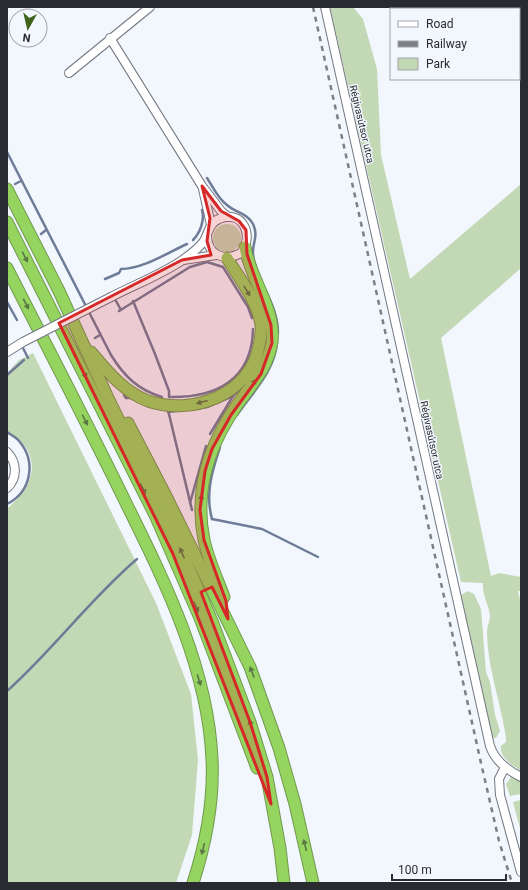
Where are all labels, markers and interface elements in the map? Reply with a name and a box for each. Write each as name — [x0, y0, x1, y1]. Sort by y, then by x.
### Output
north arrow — [8, 8, 48, 48]
legend — [390, 8, 520, 80]
text: Road — [426, 17, 454, 31]
text: N — [22, 30, 31, 44]
text: Railway — [426, 37, 467, 51]
text: Park — [426, 57, 451, 71]
street label: Régivasútsor utca — [348, 84, 376, 164]
one-way arrow — [22, 251, 28, 263]
one-way arrow — [243, 285, 250, 297]
one-way arrow — [23, 299, 29, 310]
one-way arrow — [81, 367, 87, 378]
one-way arrow — [249, 379, 257, 389]
one-way arrow — [195, 399, 207, 405]
street label: Régivasútsor utca — [418, 400, 446, 480]
one-way arrow — [82, 415, 88, 426]
one-way arrow — [140, 483, 146, 494]
one-way arrow — [198, 494, 204, 506]
one-way arrow — [179, 547, 185, 558]
one-way arrow — [193, 602, 199, 614]
one-way arrow — [248, 665, 254, 677]
one-way arrow — [196, 674, 202, 686]
one-way arrow — [248, 719, 254, 731]
one-way arrow — [301, 839, 307, 851]
one-way arrow — [200, 844, 206, 856]
scale bar — [392, 856, 506, 882]
text: 100 m — [398, 863, 432, 877]

